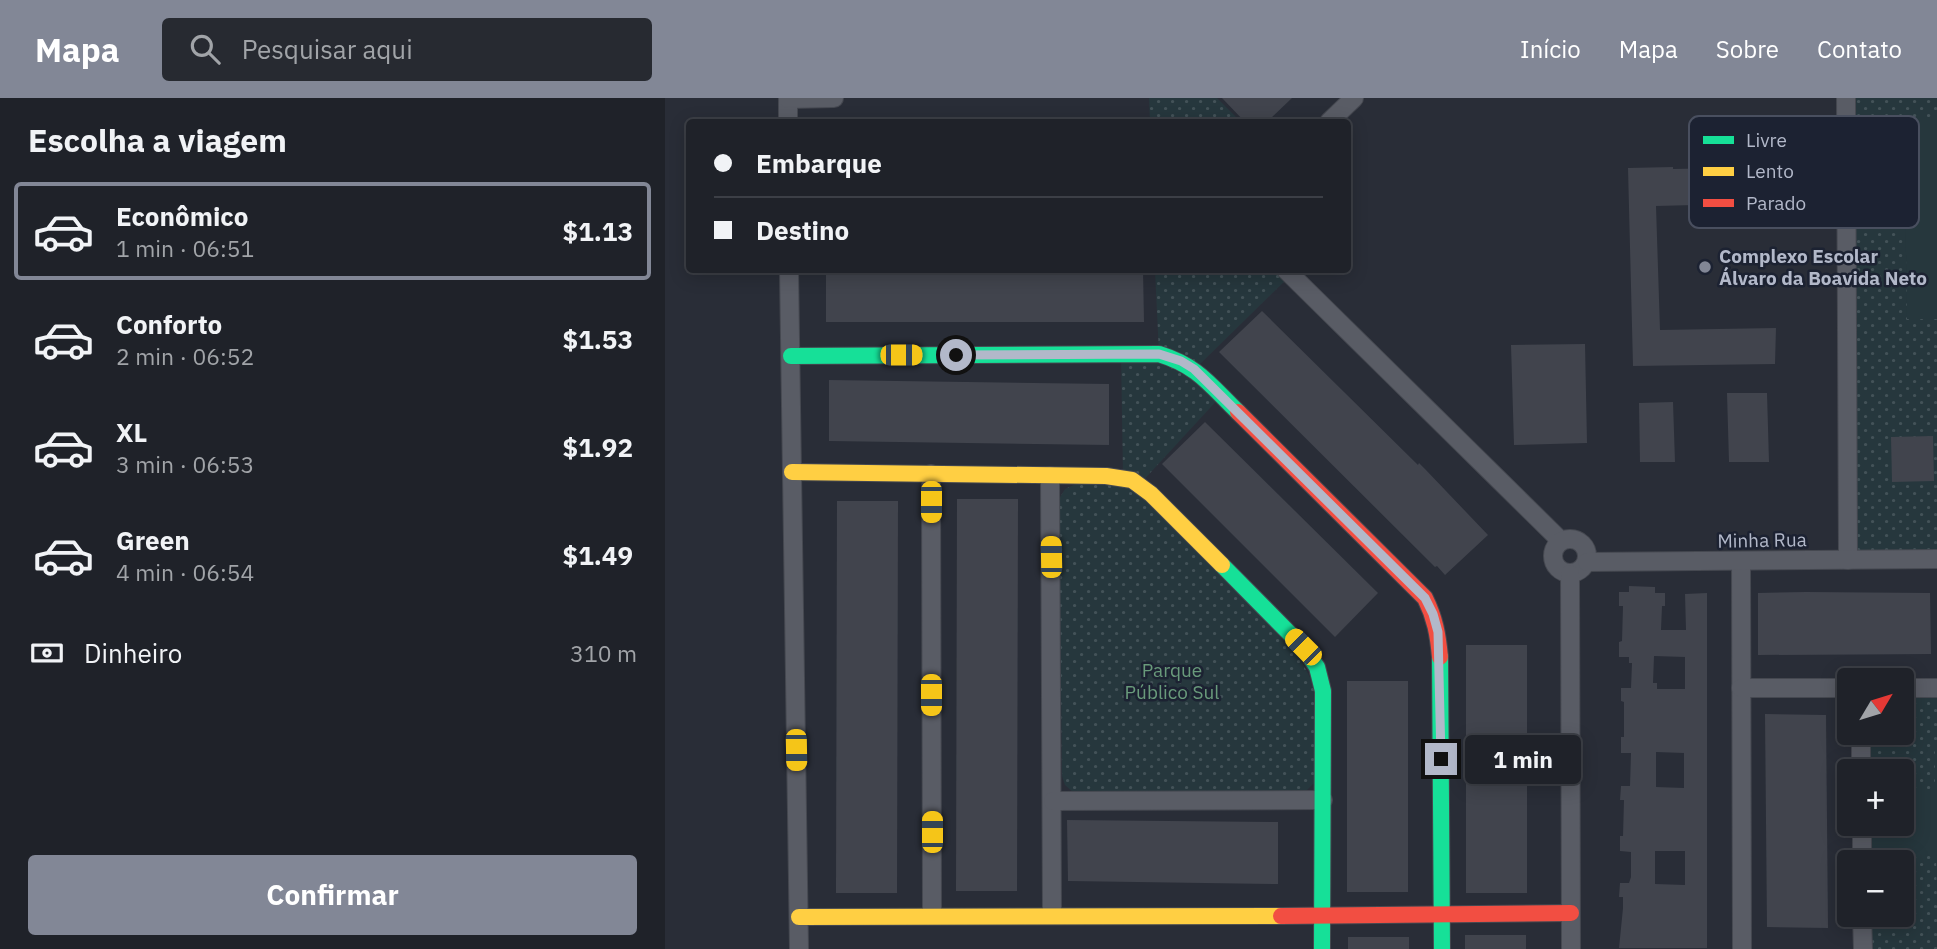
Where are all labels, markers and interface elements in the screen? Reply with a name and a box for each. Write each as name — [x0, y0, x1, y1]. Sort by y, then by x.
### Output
search box — [162, 18, 652, 81]
text: Mapa — [35, 28, 120, 71]
icon: search — [186, 30, 224, 68]
text: Pesquisar aqui — [242, 32, 413, 66]
text: Início — [1520, 33, 1581, 65]
text: Mapa — [1619, 33, 1678, 65]
text: Sobre — [1716, 33, 1779, 65]
text: Contato — [1817, 33, 1902, 65]
legend — [1689, 116, 1919, 228]
text: Escolha a viagem — [28, 119, 287, 161]
text: Livre — [1746, 128, 1787, 152]
text: Embarque — [756, 146, 882, 180]
text: Lento — [1746, 159, 1794, 183]
text: Parado — [1746, 191, 1806, 215]
text: Econômico — [116, 199, 248, 233]
icon: car — [32, 200, 95, 263]
text: Destino — [756, 213, 849, 247]
text: $1.13 — [563, 214, 633, 248]
text: 1 min · 06:51 — [116, 233, 254, 263]
place label: Complexo Escolar Álvaro da Boavida Neto — [1719, 244, 1927, 290]
marker: Complexo Escolar Álvaro da Boavida Neto — [1697, 259, 1713, 275]
text: Conforto — [116, 307, 222, 341]
icon: car — [32, 308, 95, 371]
text: $1.53 — [563, 322, 633, 356]
route start — [940, 339, 972, 371]
text: 2 min · 06:52 — [116, 341, 254, 371]
car — [881, 345, 923, 366]
text: XL — [116, 415, 147, 449]
icon: car — [32, 416, 95, 479]
text: $1.92 — [563, 430, 633, 464]
text: 3 min · 06:53 — [116, 449, 254, 479]
car — [921, 481, 942, 523]
text: Green — [116, 523, 190, 557]
icon: car — [32, 524, 95, 587]
street label: Minha Rua — [1717, 527, 1807, 553]
car — [1041, 536, 1062, 578]
text: $1.49 — [563, 538, 633, 572]
text: 4 min · 06:54 — [116, 557, 254, 587]
car — [1281, 625, 1326, 669]
icon: cash — [28, 634, 66, 672]
text: Dinheiro — [84, 636, 182, 670]
text: 310 m — [570, 638, 637, 668]
park label: Parque Público Sul — [1125, 658, 1219, 704]
north arrow — [1837, 668, 1915, 746]
map controls — [1837, 668, 1914, 927]
car — [921, 674, 942, 716]
car — [786, 729, 807, 771]
callout: 1 min — [1465, 734, 1581, 784]
route end — [1425, 743, 1457, 775]
text: 1 min — [1493, 744, 1553, 774]
button: + — [1837, 759, 1914, 836]
car — [922, 811, 943, 853]
button: − — [1837, 850, 1914, 927]
button: Confirmar — [28, 855, 637, 935]

